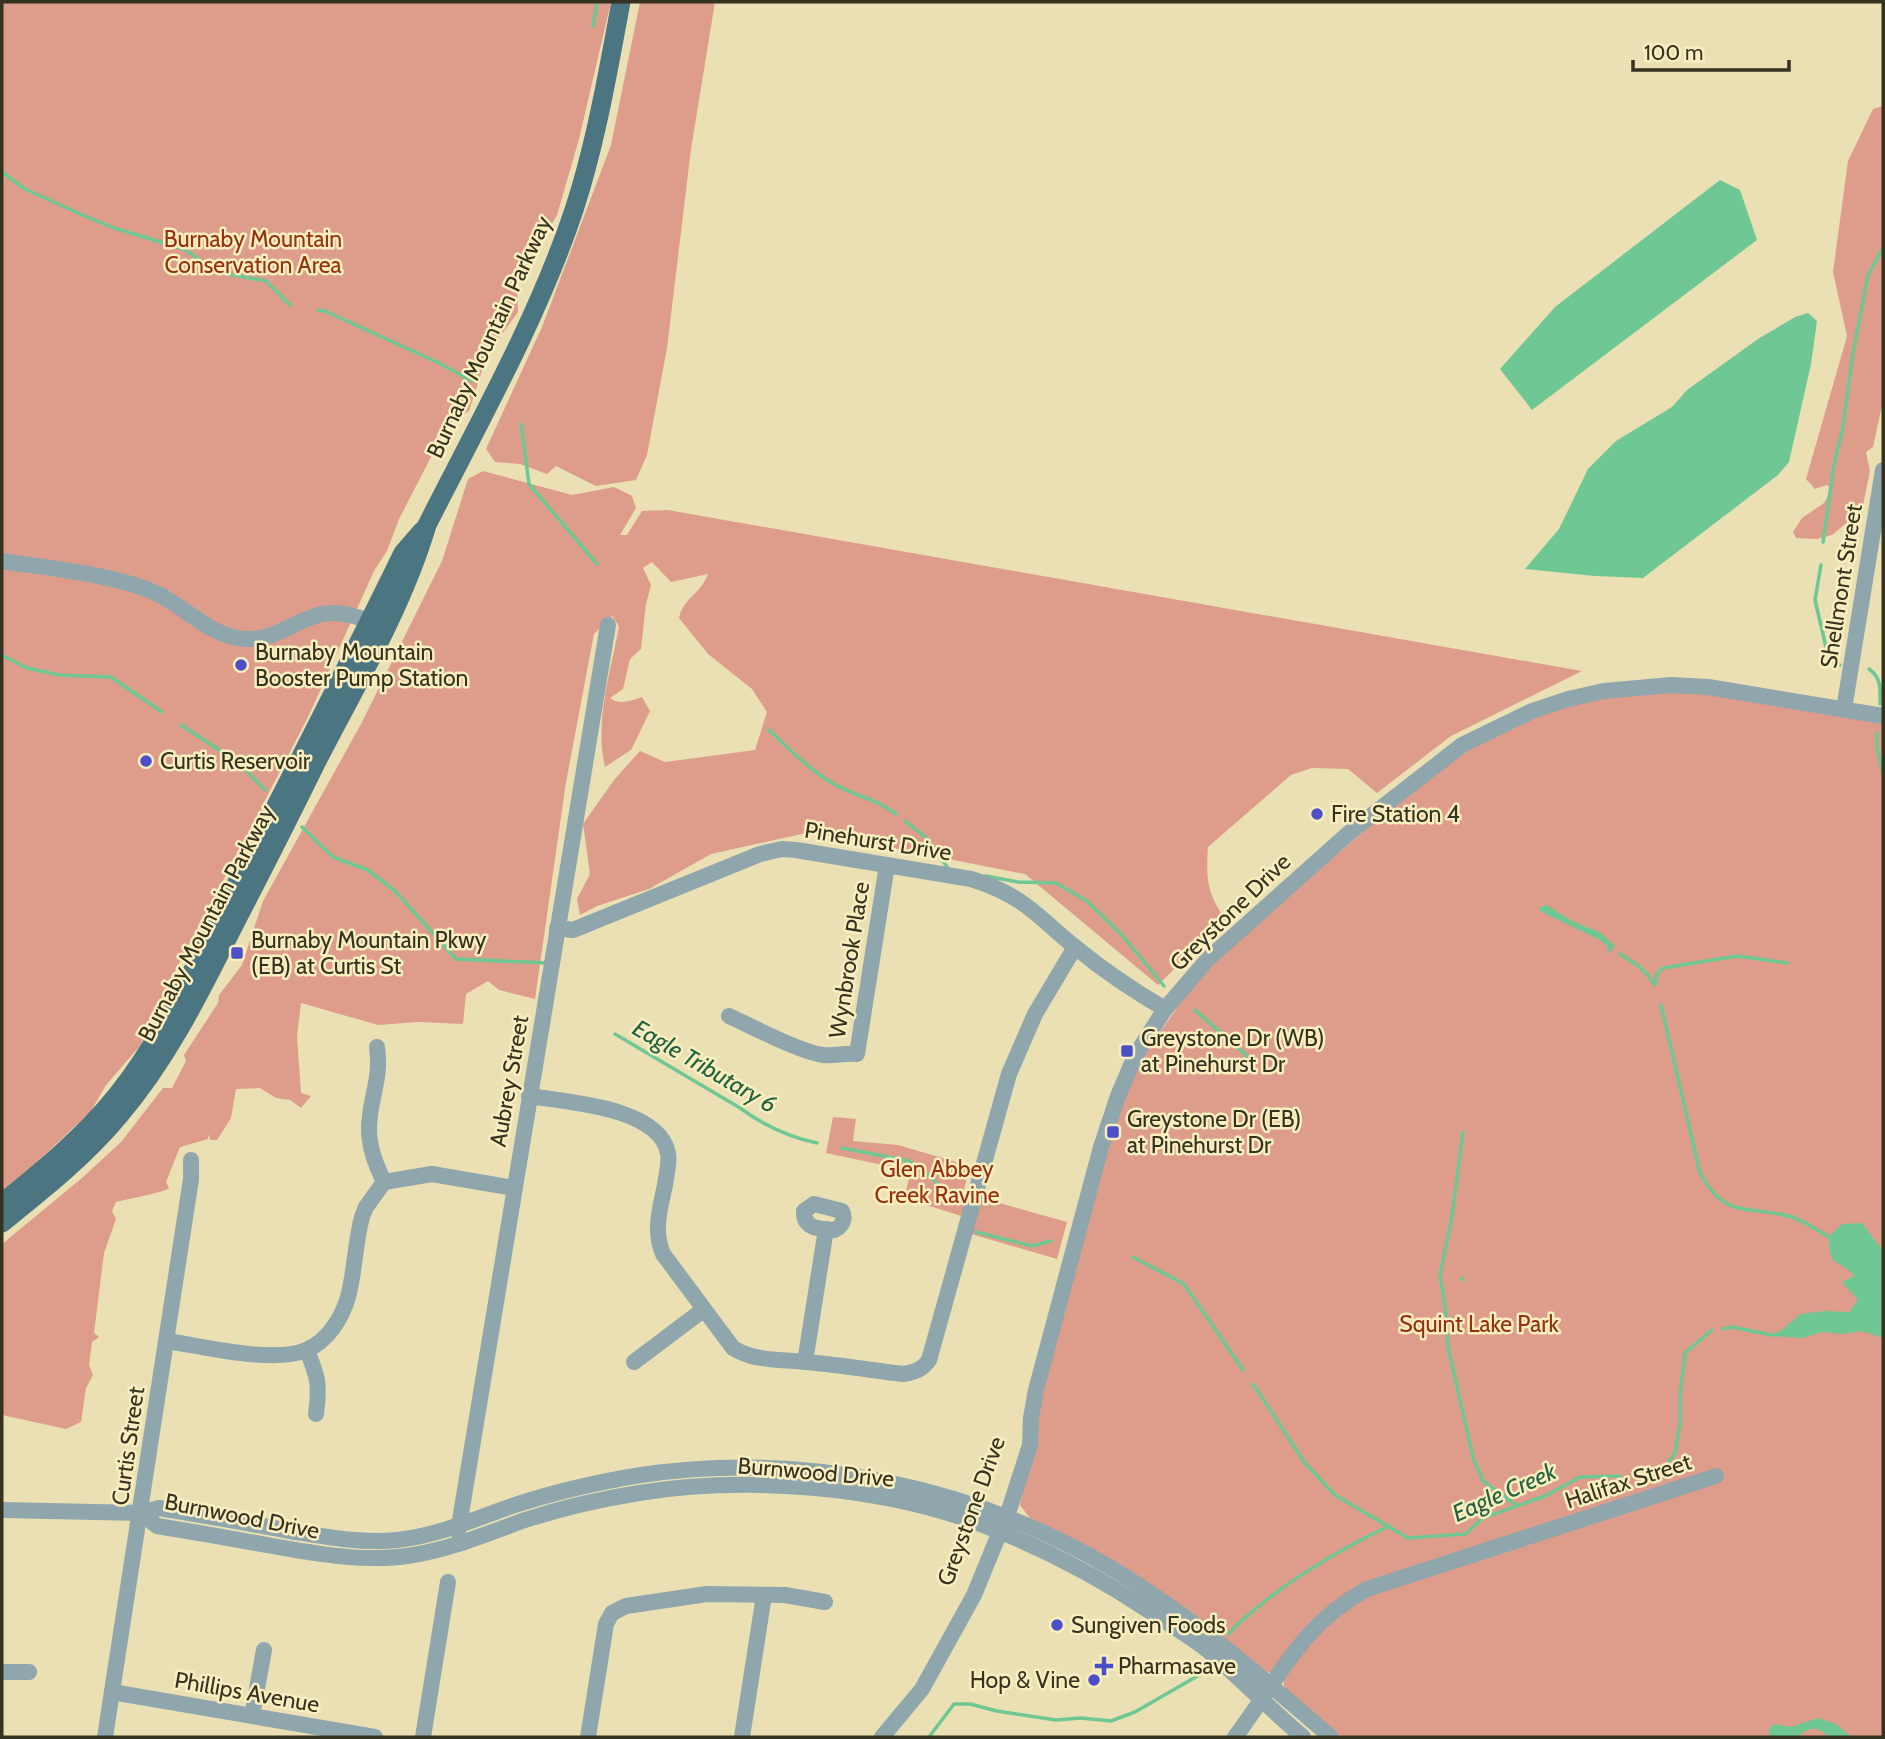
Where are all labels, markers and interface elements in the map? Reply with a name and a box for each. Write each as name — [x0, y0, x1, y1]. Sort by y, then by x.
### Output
scale bar — [1633, 28, 1789, 72]
text: 100 m — [1644, 40, 1703, 65]
street label: Burnaby Mountain Parkway — [421, 211, 558, 462]
park label: Burnaby Mountain Conservation Area — [164, 225, 342, 279]
street label: Shellmont Street — [1814, 502, 1868, 670]
place label: Burnaby Mountain Booster Pump Station — [255, 638, 468, 692]
marker: Burnaby Mountain Booster Pump Station — [233, 657, 249, 673]
place label: Curtis Reservoir — [160, 747, 311, 775]
marker: Curtis Reservoir — [138, 753, 154, 769]
street label: Burnaby Mountain Parkway — [132, 800, 280, 1046]
place label: Fire Station 4 — [1331, 800, 1460, 828]
marker: Fire Station 4 — [1309, 806, 1325, 822]
street label: Pinehurst Drive — [803, 816, 954, 866]
street label: Greystone Drive — [1164, 847, 1296, 976]
street label: Wynbrook Place — [823, 880, 875, 1040]
place label: Burnaby Mountain Pkwy (EB) at Curtis St — [251, 926, 487, 980]
marker: Burnaby Mountain Pkwy (EB) at Curtis St — [229, 945, 245, 961]
street label: Aubrey Street — [484, 1013, 534, 1149]
water label: Eagle Tributary 6 — [628, 1013, 782, 1119]
place label: Greystone Dr (WB) at Pinehurst Dr — [1141, 1024, 1324, 1078]
marker: Greystone Dr (WB) at Pinehurst Dr — [1119, 1043, 1135, 1059]
place label: Greystone Dr (EB) at Pinehurst Dr — [1127, 1105, 1301, 1159]
marker: Greystone Dr (EB) at Pinehurst Dr — [1105, 1124, 1121, 1140]
park label: Glen Abbey Creek Ravine — [874, 1155, 1000, 1209]
park label: Squint Lake Park — [1399, 1310, 1559, 1338]
street label: Curtis Street — [106, 1385, 150, 1507]
street label: Greystone Drive — [931, 1432, 1011, 1589]
street label: Halifax Street — [1561, 1447, 1695, 1515]
street label: Burnwood Drive — [737, 1451, 896, 1493]
water label: Eagle Creek — [1448, 1456, 1561, 1528]
street label: Burnwood Drive — [162, 1487, 322, 1545]
place label: Sungiven Foods — [1071, 1611, 1226, 1639]
marker: Sungiven Foods — [1049, 1617, 1065, 1633]
place label: Pharmasave — [1118, 1652, 1236, 1680]
marker: Pharmasave — [1096, 1658, 1112, 1674]
street label: Phillips Avenue — [172, 1665, 322, 1719]
place label: Hop & Vine — [970, 1666, 1080, 1694]
marker: Hop & Vine — [1086, 1672, 1102, 1688]

